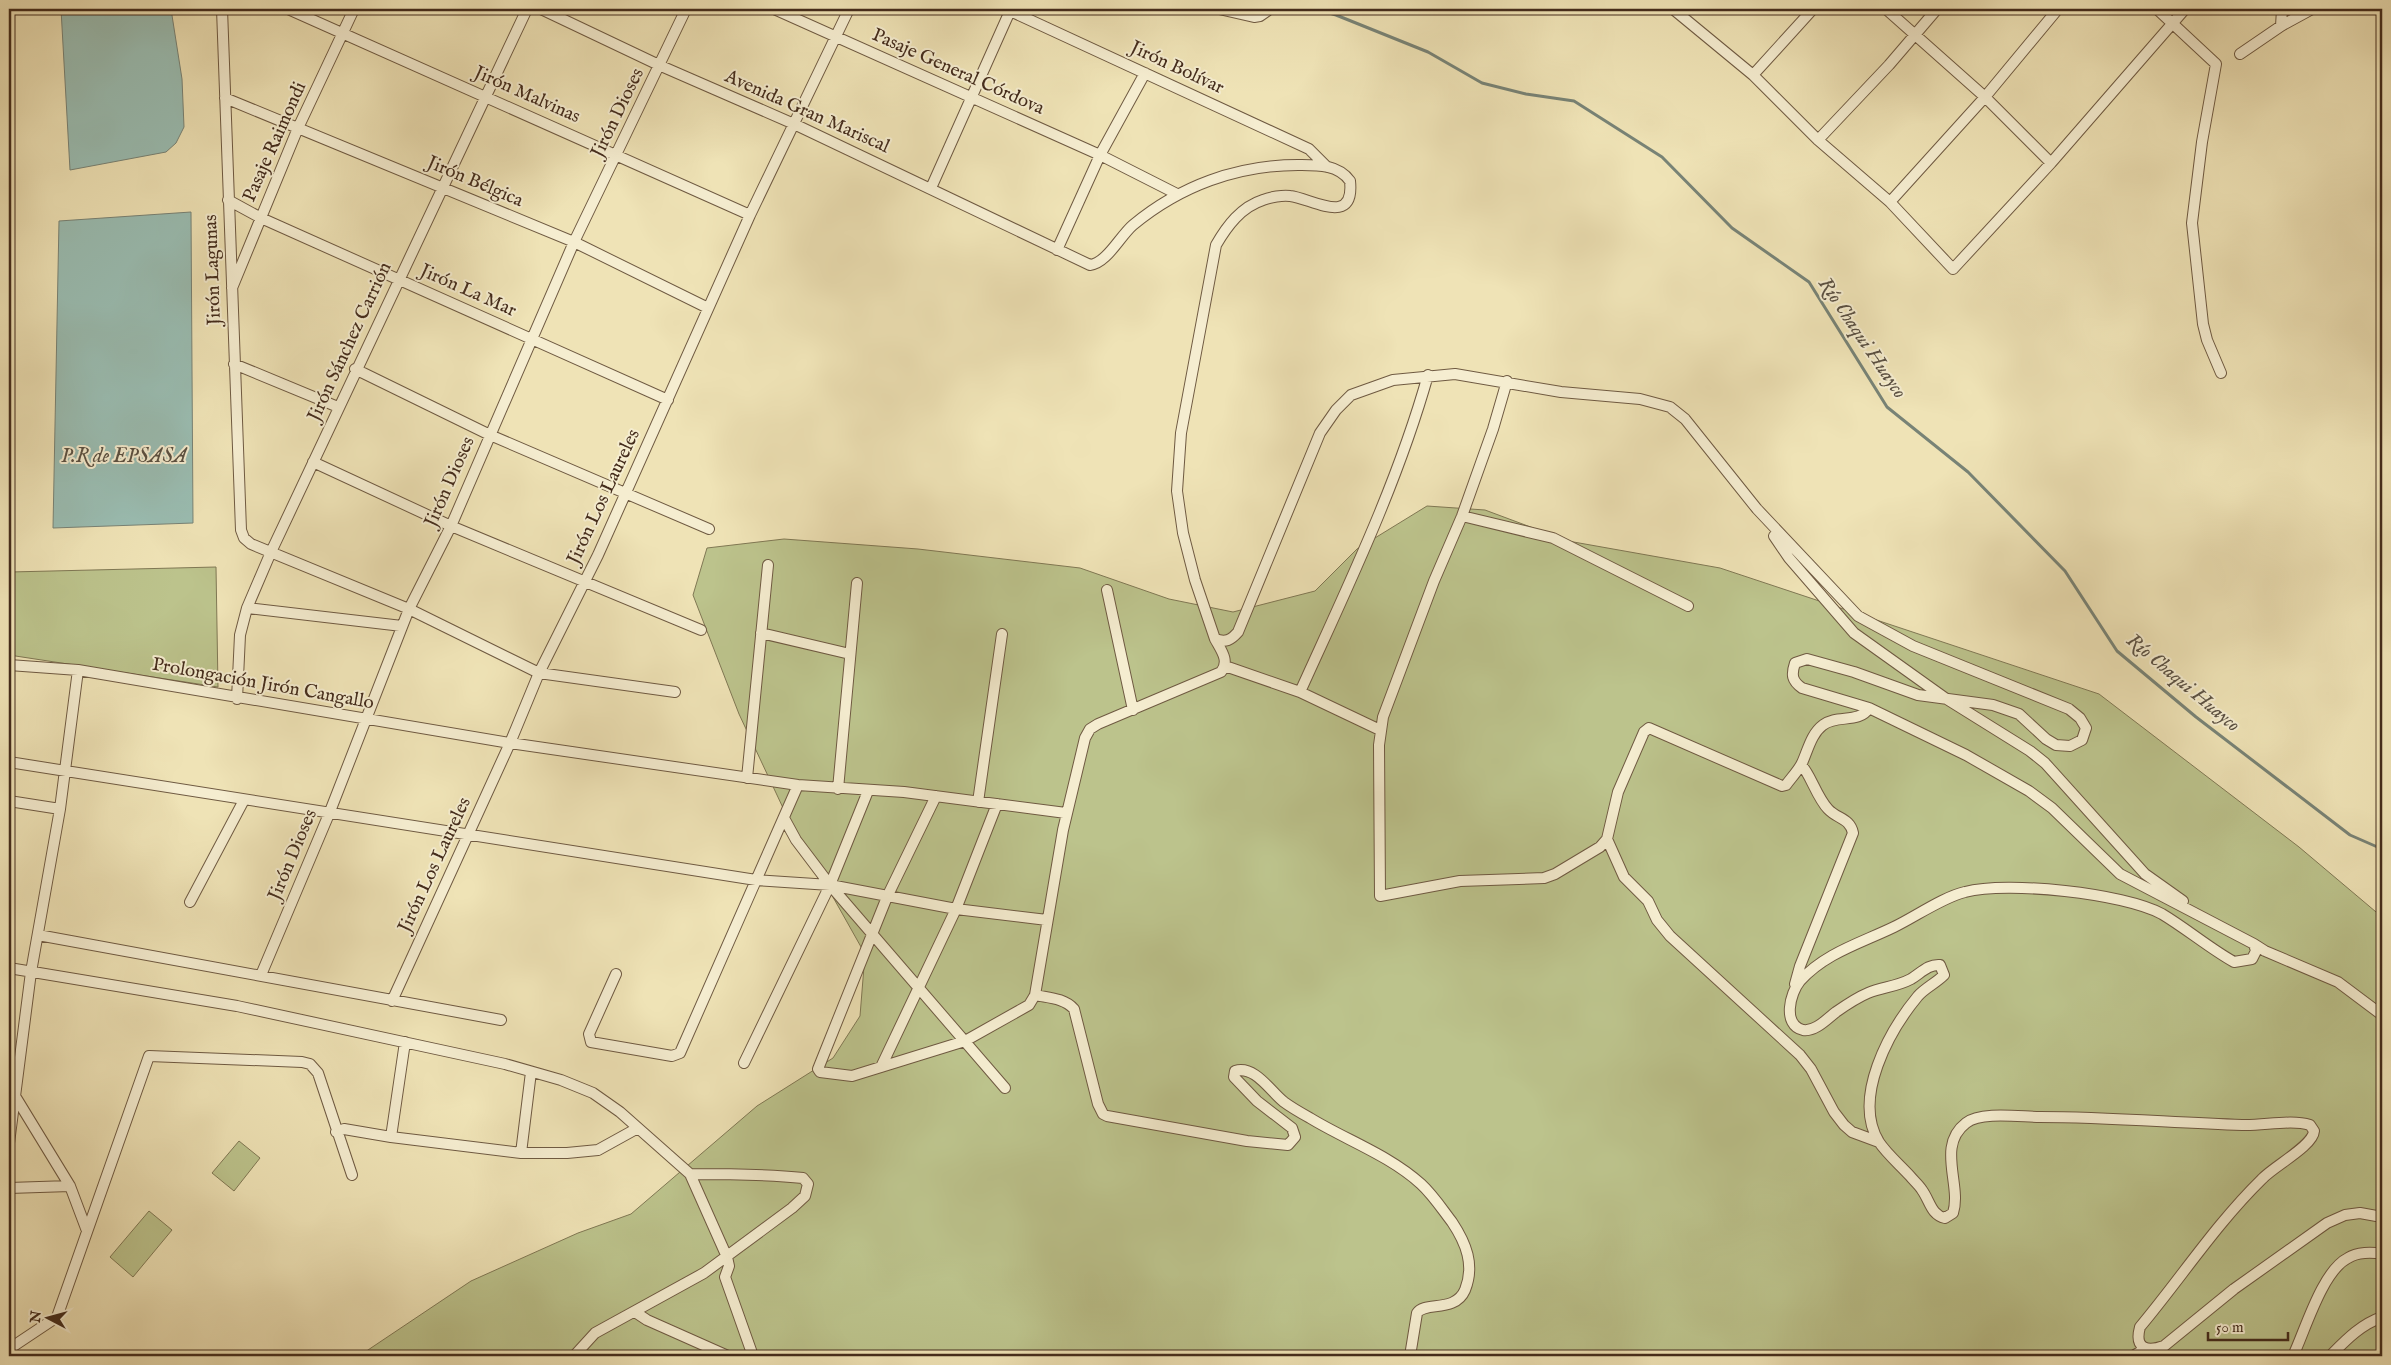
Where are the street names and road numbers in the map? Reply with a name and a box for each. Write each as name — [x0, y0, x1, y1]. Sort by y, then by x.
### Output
street label: Pasaje General Córdova — [868, 23, 1049, 121]
street label: Jirón Bolívar — [1125, 35, 1228, 100]
street label: Jirón Malvinas — [468, 60, 584, 129]
street label: Jirón Dioses — [585, 64, 650, 164]
street label: Avenida Gran Mariscal — [720, 64, 894, 159]
street label: Pasaje Raimondi — [238, 78, 312, 206]
street label: Jirón Bélgica — [421, 150, 527, 213]
street label: Jirón Lagunas — [199, 214, 227, 328]
street label: Jirón Sánchez Carrión — [302, 258, 397, 427]
street label: Jirón La Mar — [414, 258, 520, 323]
street label: Jirón Los Laureles — [561, 425, 646, 570]
street label: Jirón Dioses — [419, 433, 481, 533]
street label: Prolongación Jirón Cangallo — [150, 653, 376, 715]
street label: Jirón Los Laureles — [392, 793, 477, 938]
street label: Jirón Dioses — [262, 806, 323, 906]

